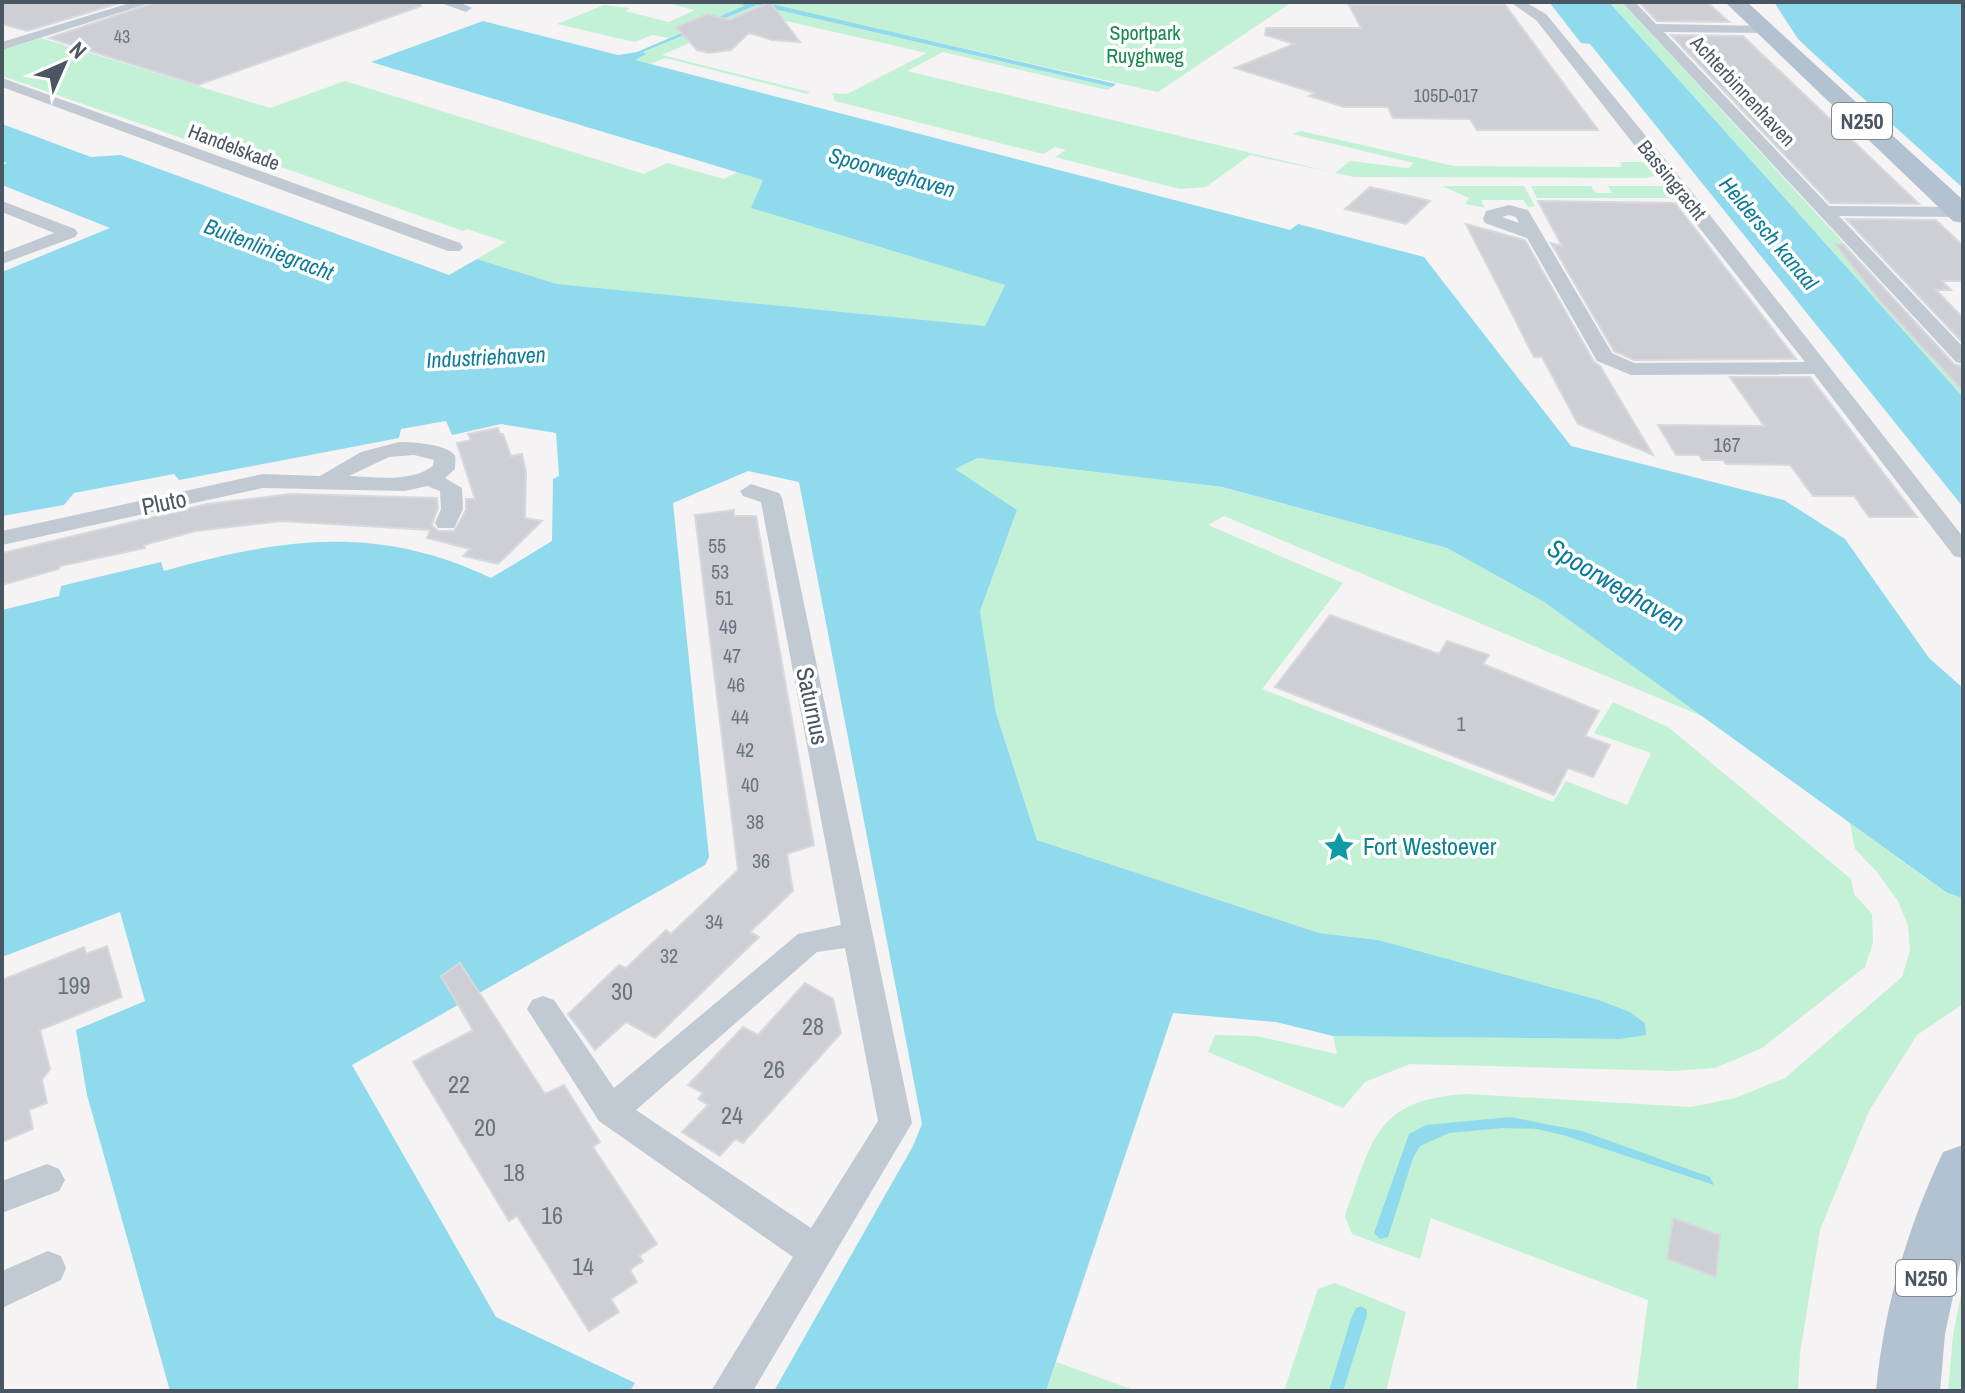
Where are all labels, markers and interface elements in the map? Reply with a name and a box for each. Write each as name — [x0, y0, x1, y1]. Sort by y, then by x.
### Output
park label: Sportpark Ruyghweg — [1106, 19, 1184, 69]
north arrow — [24, 24, 104, 104]
house number: 43 — [114, 24, 130, 49]
street label: Achterbinnenhaven — [1684, 29, 1802, 152]
text: N — [63, 35, 93, 65]
house number: 105D-017 — [1414, 83, 1478, 108]
road number: N250 — [1832, 103, 1892, 139]
street label: Handelskade — [185, 117, 284, 176]
street label: Bassingracht — [1632, 134, 1713, 226]
water label: Spoorweghaven — [825, 140, 959, 204]
water label: Heldersch kanaal — [1713, 170, 1826, 297]
water label: Buitenliniegracht — [200, 211, 339, 288]
water label: Industriehaven — [426, 339, 546, 375]
house number: 167 — [1713, 431, 1741, 458]
street label: Pluto — [139, 482, 189, 522]
water label: Spoorweghaven — [1541, 530, 1691, 639]
house number: 55 — [708, 532, 726, 559]
house number: 53 — [711, 558, 729, 585]
house number: 51 — [715, 584, 733, 611]
house number: 49 — [719, 613, 737, 640]
house number: 47 — [723, 642, 741, 669]
street label: Saturnus — [789, 664, 837, 748]
house number: 46 — [727, 671, 745, 698]
house number: 44 — [731, 703, 749, 730]
house number: 1 — [1456, 710, 1466, 737]
house number: 42 — [736, 736, 754, 763]
house number: 40 — [741, 771, 759, 798]
house number: 38 — [746, 808, 764, 835]
place icon: Fort Westoever — [1322, 830, 1356, 864]
place label: Fort Westoever — [1363, 830, 1497, 862]
house number: 36 — [752, 847, 770, 874]
house number: 34 — [705, 908, 723, 935]
house number: 32 — [660, 942, 678, 969]
house number: 199 — [58, 969, 90, 1001]
house number: 30 — [611, 975, 633, 1007]
house number: 28 — [802, 1010, 824, 1042]
house number: 26 — [763, 1053, 785, 1085]
house number: 22 — [448, 1068, 470, 1100]
house number: 24 — [721, 1099, 743, 1131]
house number: 20 — [474, 1111, 496, 1143]
house number: 18 — [503, 1156, 525, 1188]
house number: 16 — [541, 1199, 563, 1231]
house number: 14 — [572, 1250, 594, 1282]
road number: N250 — [1896, 1260, 1956, 1296]

